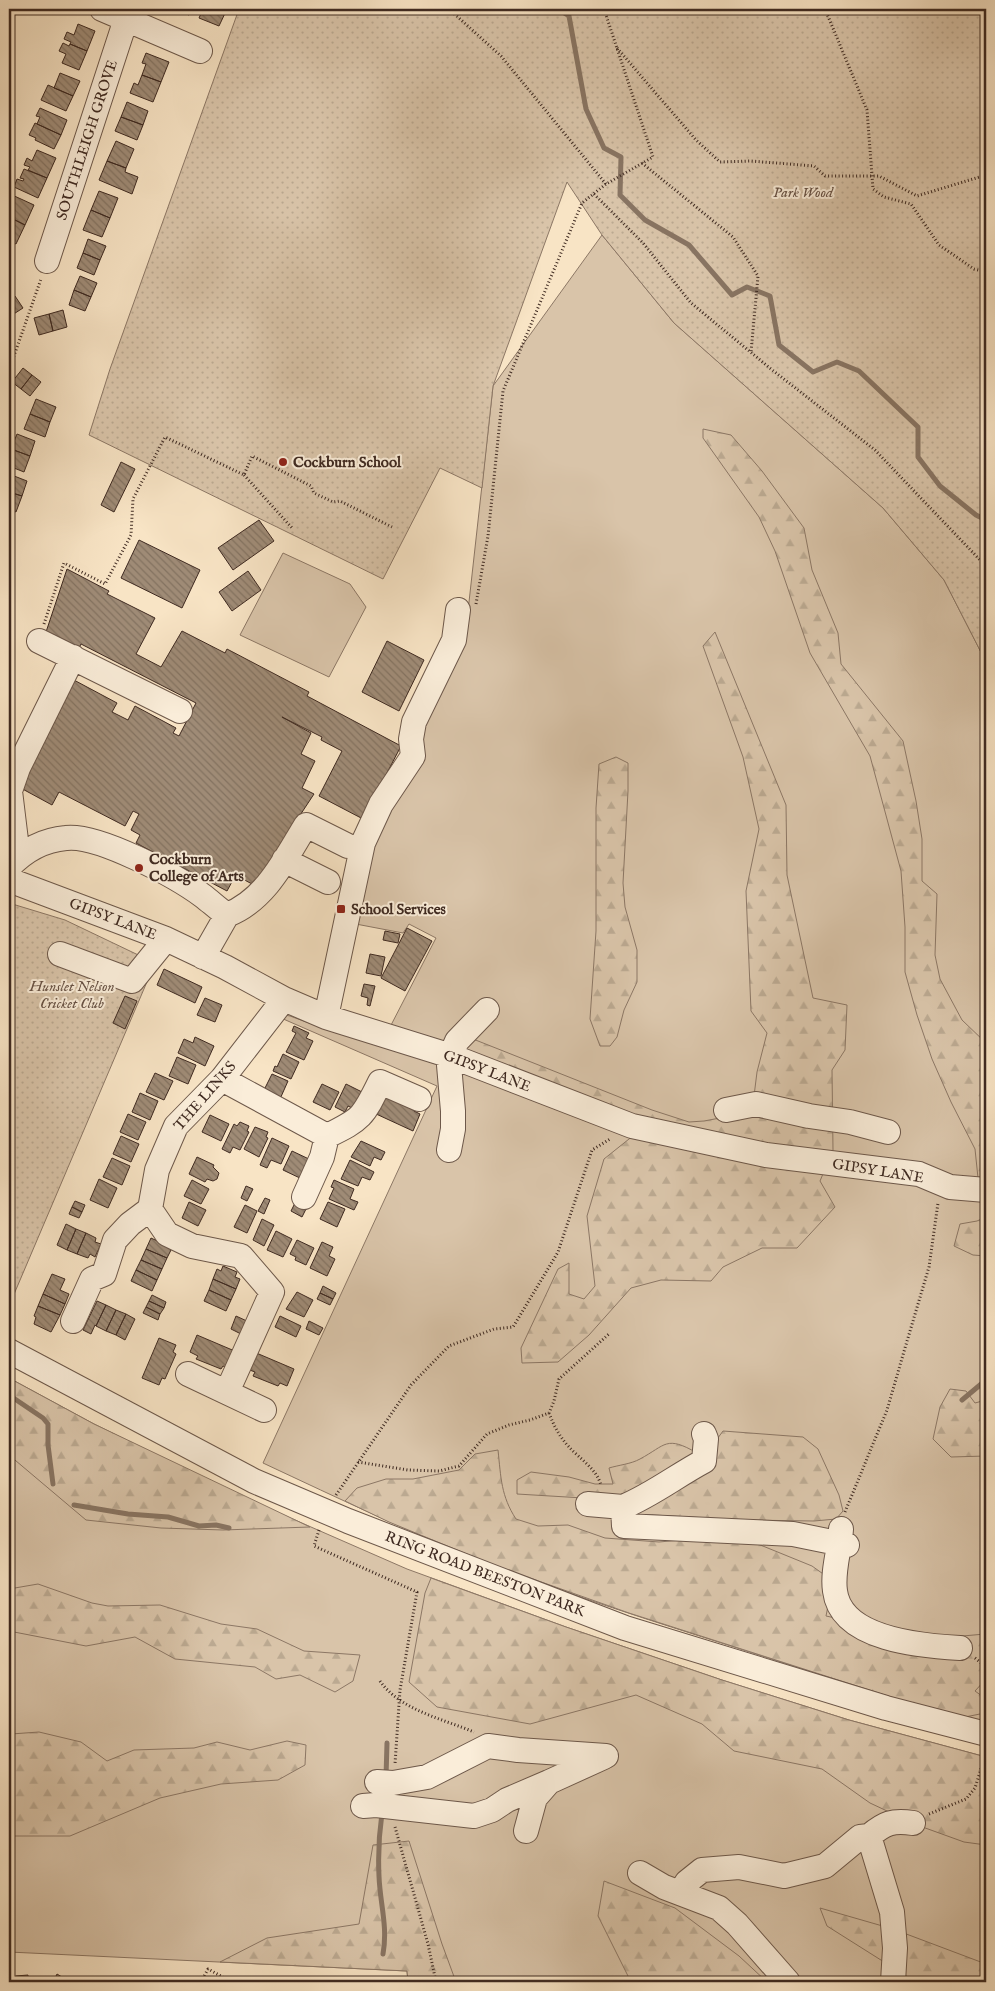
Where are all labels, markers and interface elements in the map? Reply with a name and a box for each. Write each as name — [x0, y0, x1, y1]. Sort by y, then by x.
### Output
street label: SOUTHLEIGH GROVE — [52, 57, 122, 223]
park label: Park Wood — [773, 183, 834, 202]
place label: Cockburn School — [293, 453, 402, 472]
marker: Cockburn School — [277, 456, 289, 468]
place label: Cockburn College of Arts — [149, 850, 245, 886]
marker: Cockburn College of Arts — [133, 862, 145, 874]
street label: GIPSY LANE — [66, 894, 160, 944]
place label: School Services — [351, 900, 447, 919]
marker: School Services — [335, 903, 347, 915]
park label: Hunslet Nelson Cricket Club — [29, 977, 114, 1013]
street label: GIPSY LANE — [440, 1046, 534, 1096]
street label: THE LINKS — [170, 1057, 240, 1135]
street label: GIPSY LANE — [831, 1154, 925, 1188]
street label: RING ROAD BEESTON PARK — [382, 1527, 588, 1621]

